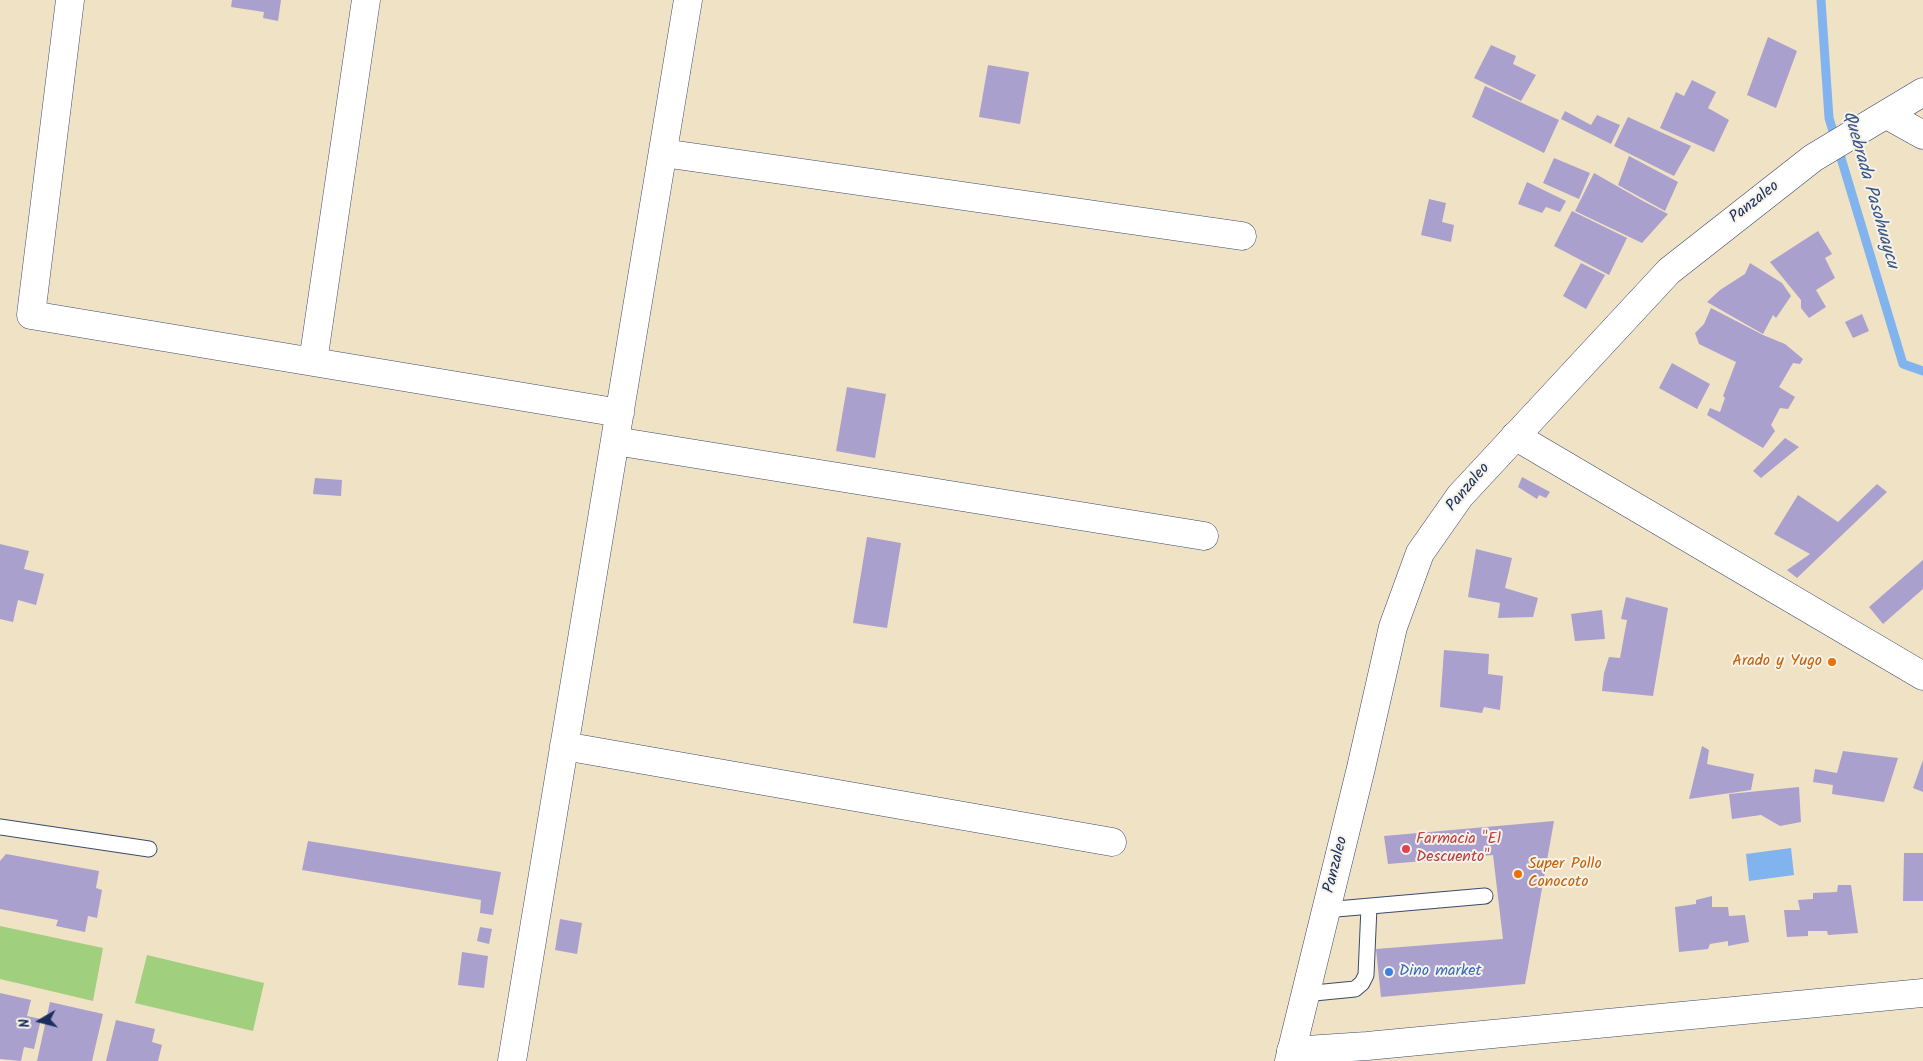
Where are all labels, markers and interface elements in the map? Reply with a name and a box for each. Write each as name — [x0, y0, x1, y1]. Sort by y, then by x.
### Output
water label: Quebrada Pasohuaycu — [1836, 109, 1902, 271]
street label: Panzaleo — [1726, 178, 1784, 228]
street label: Panzaleo — [1443, 460, 1495, 516]
place label: Arado y Yugo — [1732, 652, 1822, 672]
marker: Arado y Yugo — [1826, 656, 1838, 668]
place label: Farmacia "El Descuento" — [1416, 830, 1501, 868]
street label: Panzaleo — [1321, 835, 1353, 895]
marker: Farmacia "El Descuento" — [1400, 843, 1412, 855]
place label: Super Pollo Conocoto — [1528, 855, 1602, 893]
marker: Super Pollo Conocoto — [1512, 868, 1524, 880]
place label: Dino market — [1399, 962, 1482, 982]
marker: Dino market — [1383, 966, 1395, 978]
north arrow — [15, 996, 65, 1046]
text: N — [14, 1017, 37, 1029]

